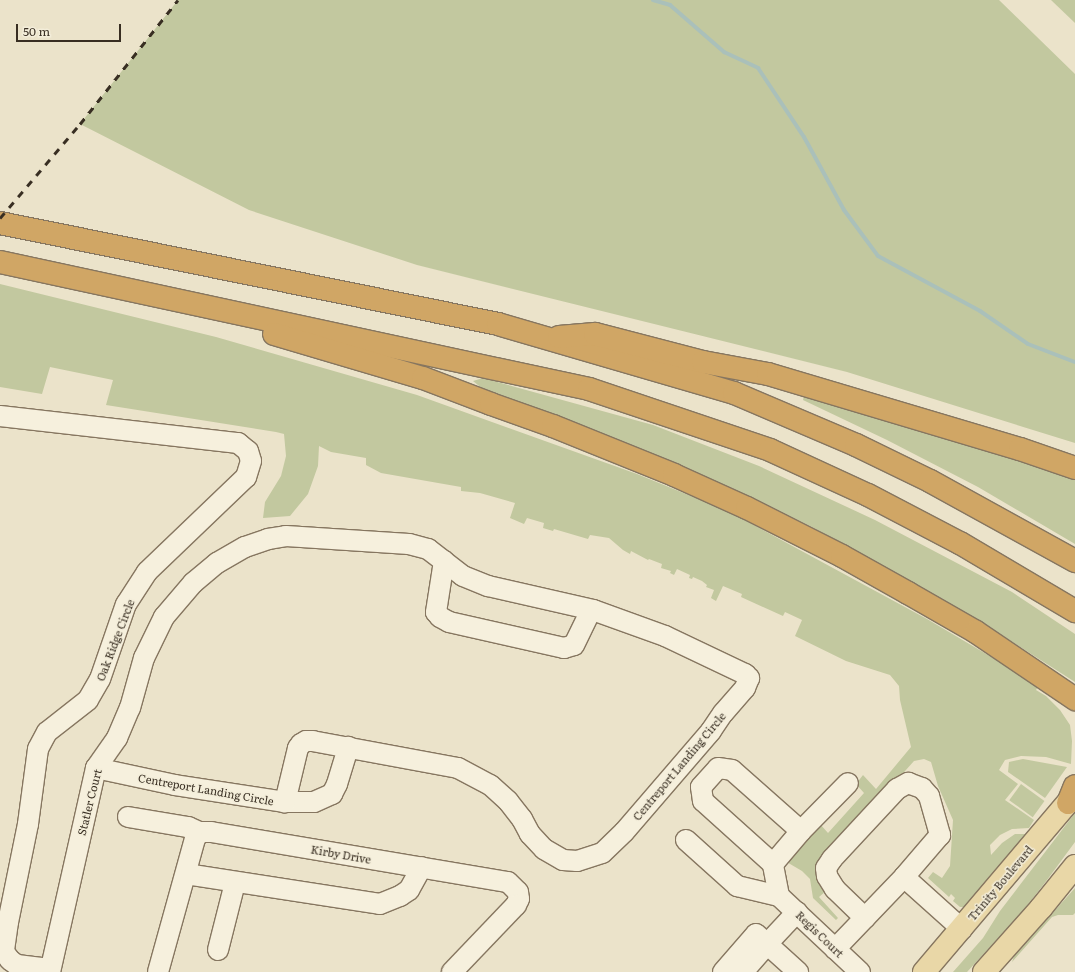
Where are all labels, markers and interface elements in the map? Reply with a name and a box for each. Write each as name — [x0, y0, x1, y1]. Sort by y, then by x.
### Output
scale bar — [18, 16, 123, 42]
text: 50 m — [23, 22, 50, 40]
street label: Oak Ridge Circle — [93, 597, 137, 683]
street label: Centreport Landing Circle — [630, 709, 728, 823]
street label: Statler Court — [74, 767, 104, 837]
street label: Centreport Landing Circle — [137, 771, 275, 807]
street label: Kirby Drive — [310, 842, 372, 866]
street label: Trinity Boulevard — [965, 843, 1035, 923]
street label: Regis Court — [793, 908, 847, 960]

